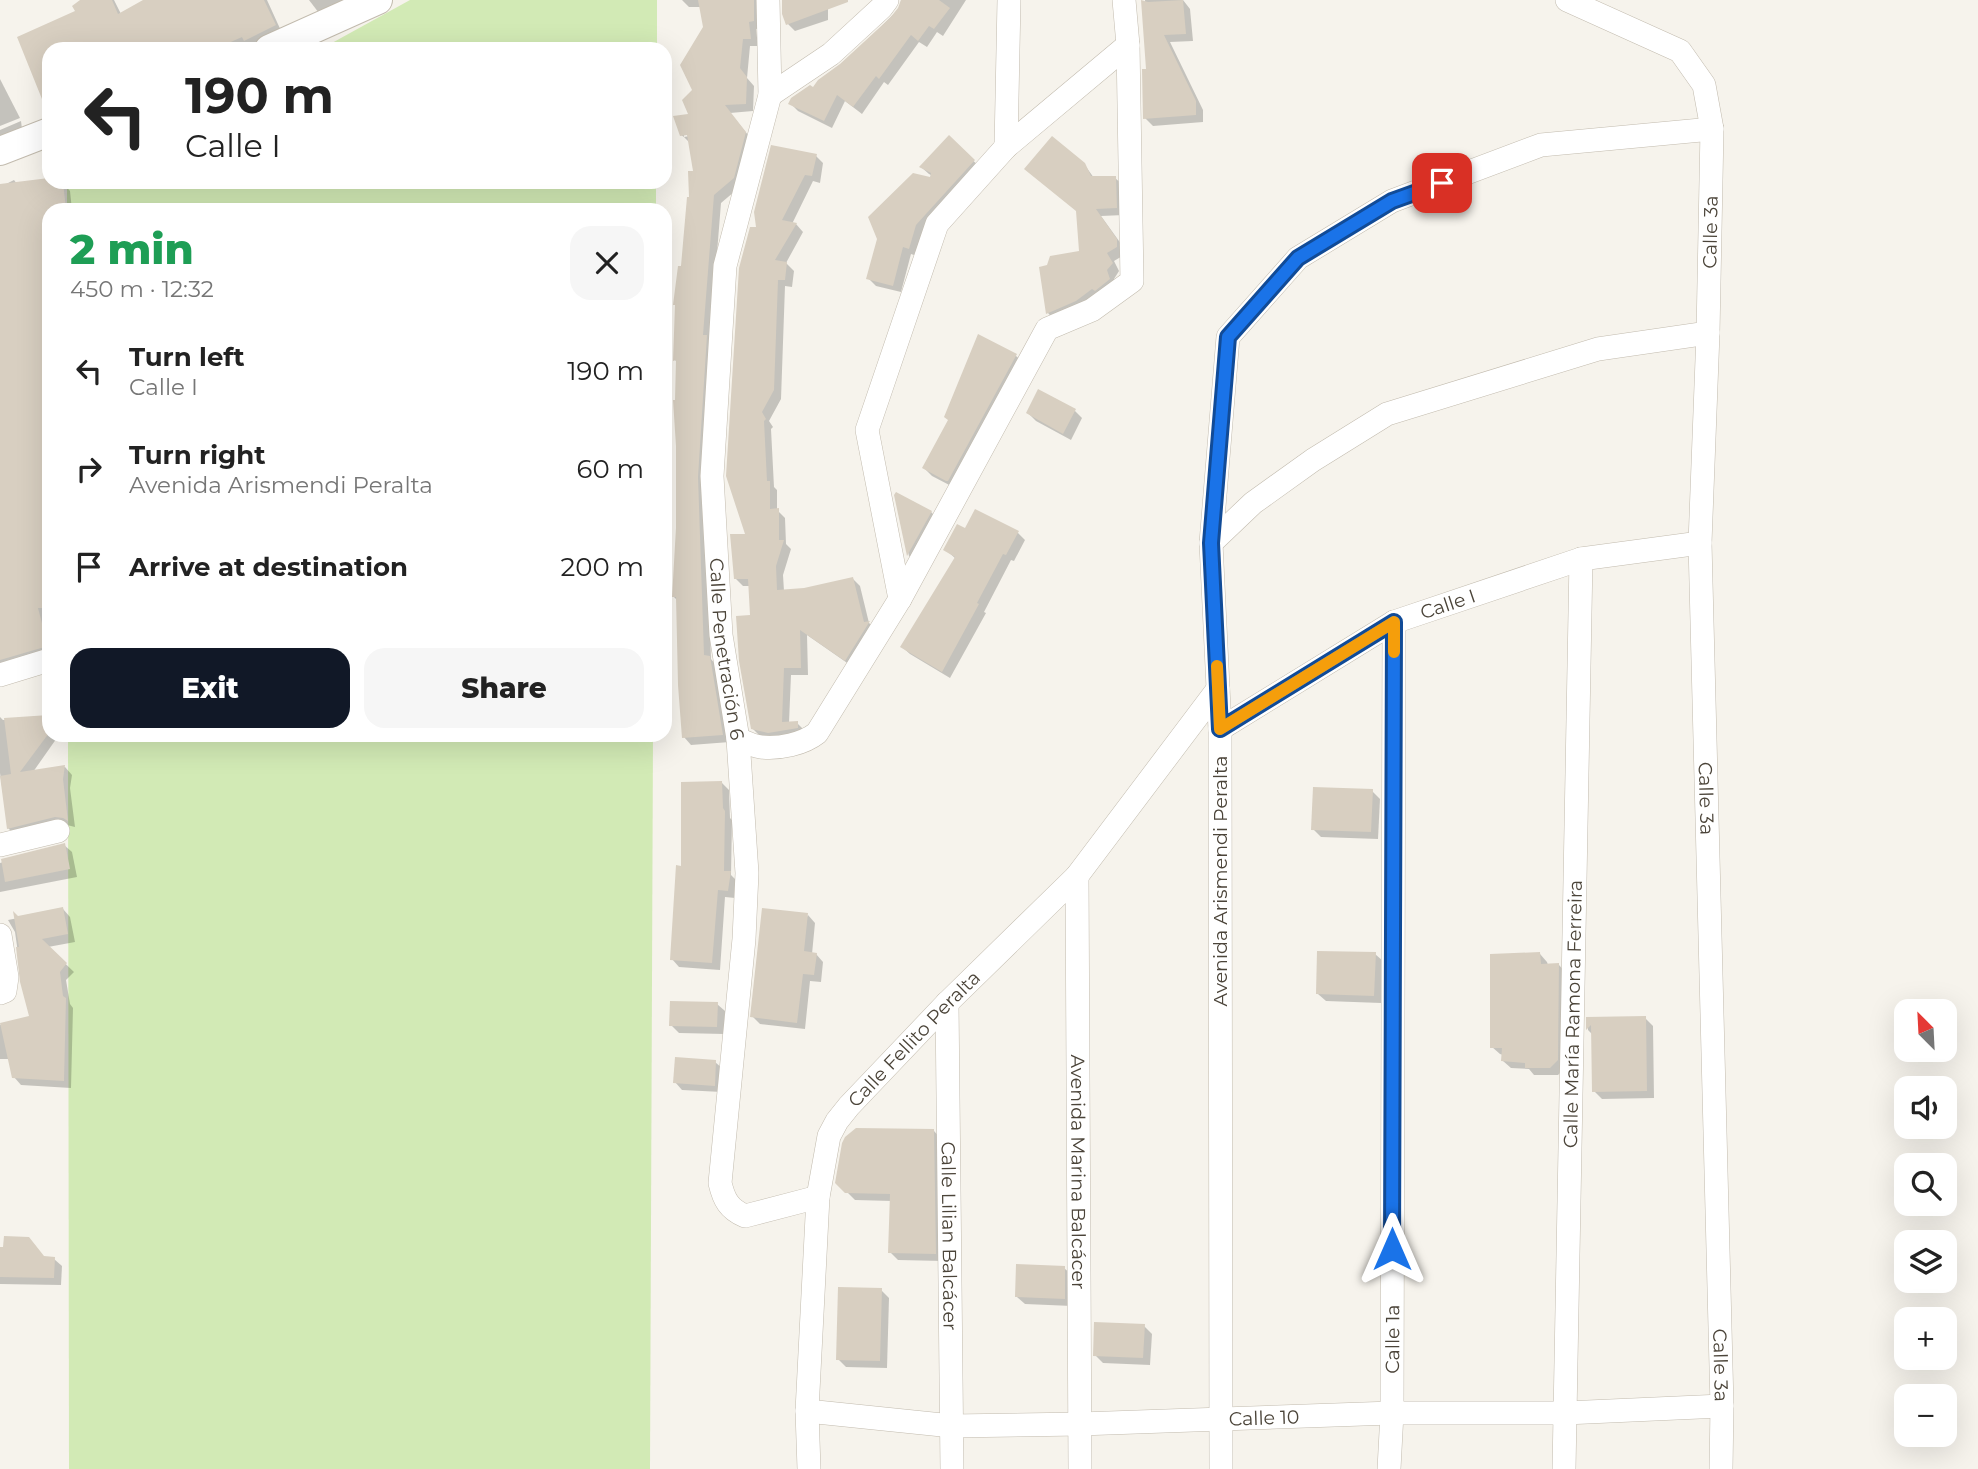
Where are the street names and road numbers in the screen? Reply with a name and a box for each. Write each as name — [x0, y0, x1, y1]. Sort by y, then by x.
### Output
street label: Calle 3a — [1698, 195, 1723, 269]
street label: Calle Penetración 6 — [705, 557, 749, 742]
street label: Calle I — [1417, 584, 1479, 624]
street label: Avenida Arismendi Peralta — [1209, 756, 1232, 1007]
street label: Calle 3a — [1694, 762, 1718, 835]
street label: Calle María Ramona Ferreira — [1559, 880, 1587, 1148]
street label: Calle Fellito Peralta — [843, 966, 985, 1112]
street label: Avenida Marina Balcácer — [1066, 1054, 1090, 1290]
street label: Calle Lilian Balcácer — [936, 1141, 962, 1331]
street label: Calle 1a — [1381, 1304, 1404, 1374]
street label: Calle 3a — [1708, 1328, 1733, 1402]
street label: Calle 10 — [1228, 1405, 1300, 1431]

